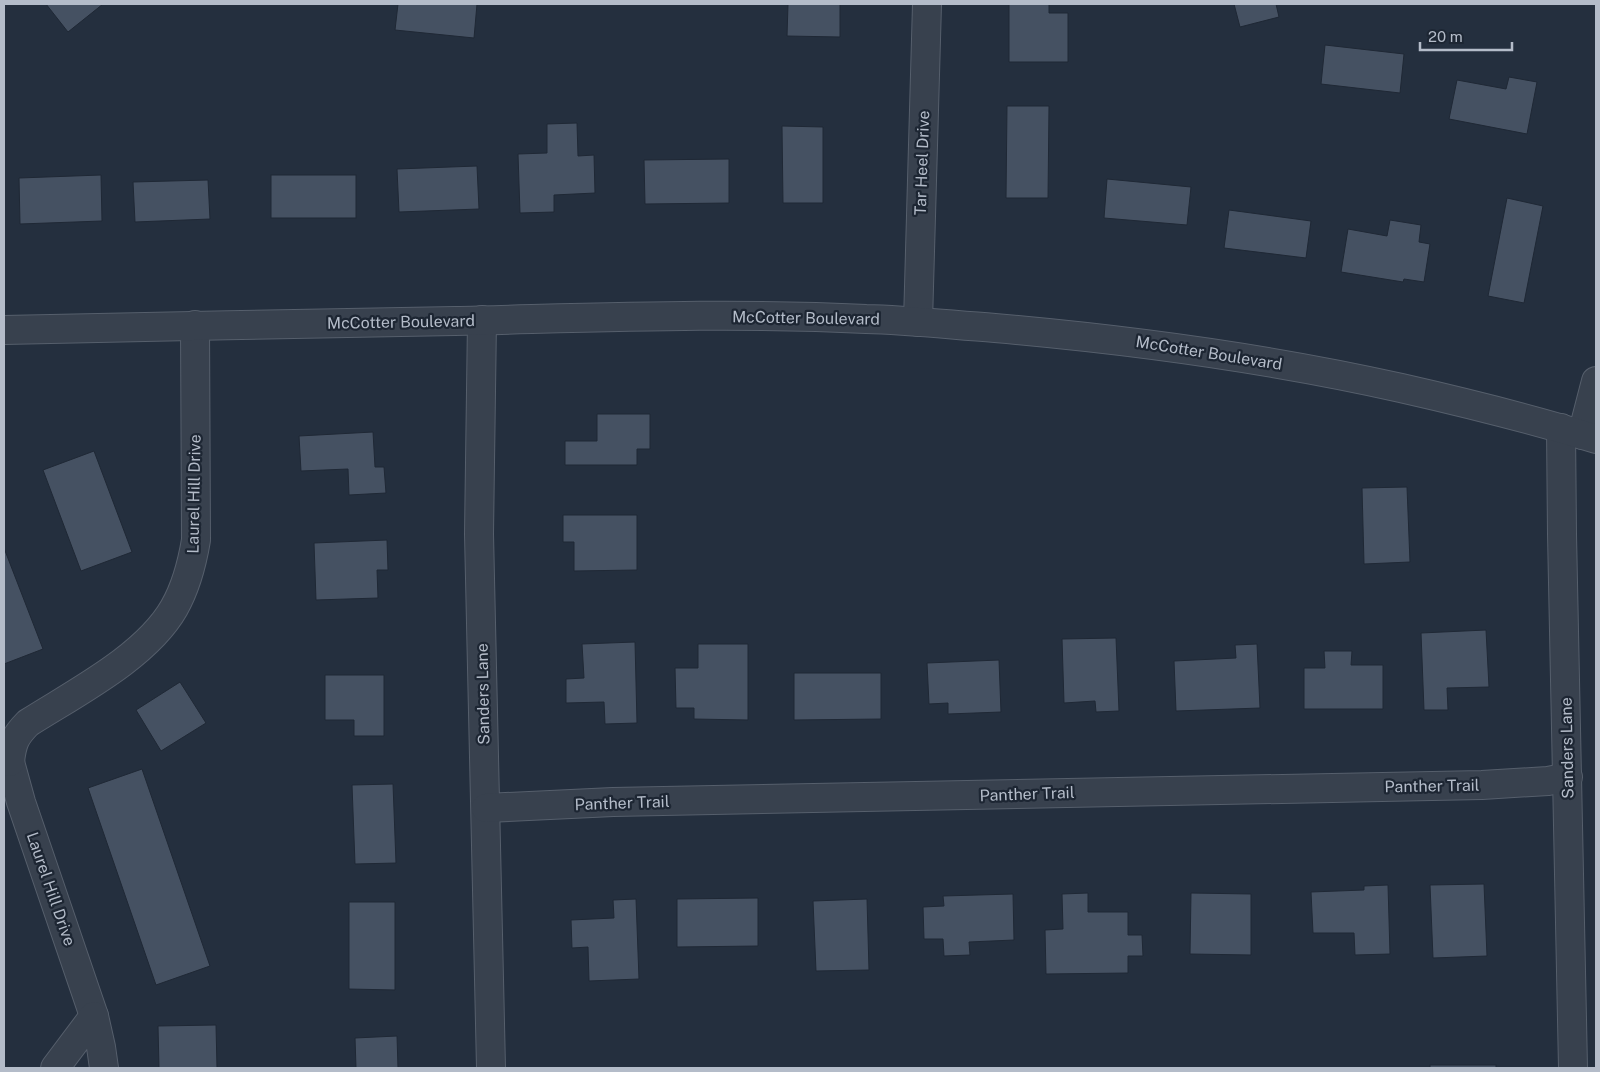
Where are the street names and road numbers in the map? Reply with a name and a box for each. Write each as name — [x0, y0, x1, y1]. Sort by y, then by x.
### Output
street label: Tar Heel Drive — [911, 110, 933, 216]
street label: McCotter Boulevard — [732, 307, 880, 329]
street label: McCotter Boulevard — [327, 311, 475, 333]
street label: McCotter Boulevard — [1134, 332, 1284, 374]
street label: Laurel Hill Drive — [183, 434, 205, 554]
street label: Sanders Lane — [473, 643, 493, 745]
street label: Sanders Lane — [1557, 697, 1577, 799]
street label: Panther Trail — [1384, 776, 1480, 796]
street label: Panther Trail — [979, 783, 1075, 805]
street label: Panther Trail — [574, 792, 670, 814]
street label: Laurel Hill Drive — [23, 830, 79, 948]

